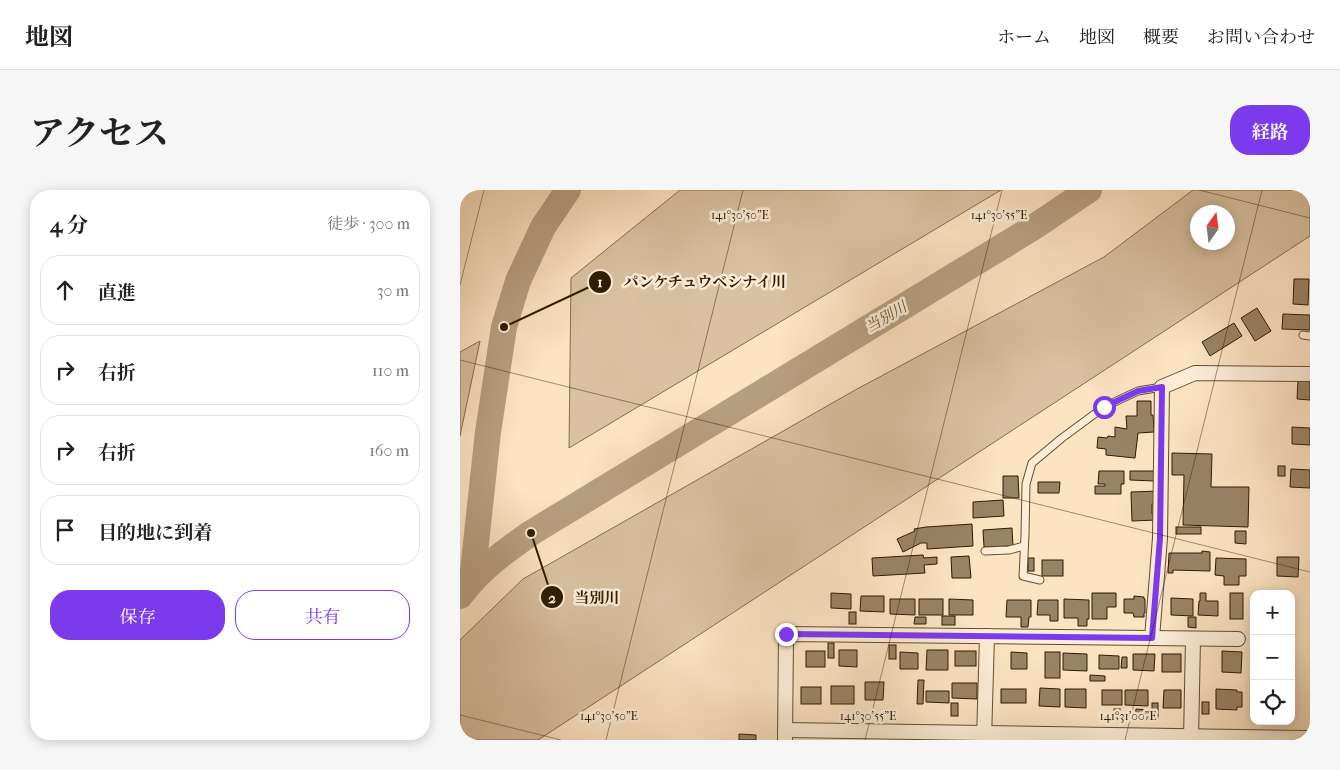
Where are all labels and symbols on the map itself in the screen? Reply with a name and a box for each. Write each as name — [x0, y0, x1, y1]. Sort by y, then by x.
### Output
north arrow — [1190, 205, 1235, 250]
text: 141°30'50"E — [711, 208, 769, 222]
text: 141°30'55"E — [971, 208, 1027, 222]
callout: パンケチュウベシナイ川 — [587, 267, 797, 297]
text: 1 — [597, 273, 603, 291]
text: パンケチュウベシナイ川 — [624, 273, 786, 291]
water label: 当別川 — [862, 297, 912, 336]
route start — [1093, 396, 1116, 419]
callout: 当別川 — [539, 582, 629, 612]
text: 2 — [548, 589, 556, 607]
text: 当別川 — [574, 589, 620, 607]
route end — [775, 623, 798, 646]
text: 141°30'50"E — [580, 709, 638, 723]
text: 141°30'55"E — [840, 709, 896, 723]
text: 141°31'00"E — [1099, 709, 1157, 723]

